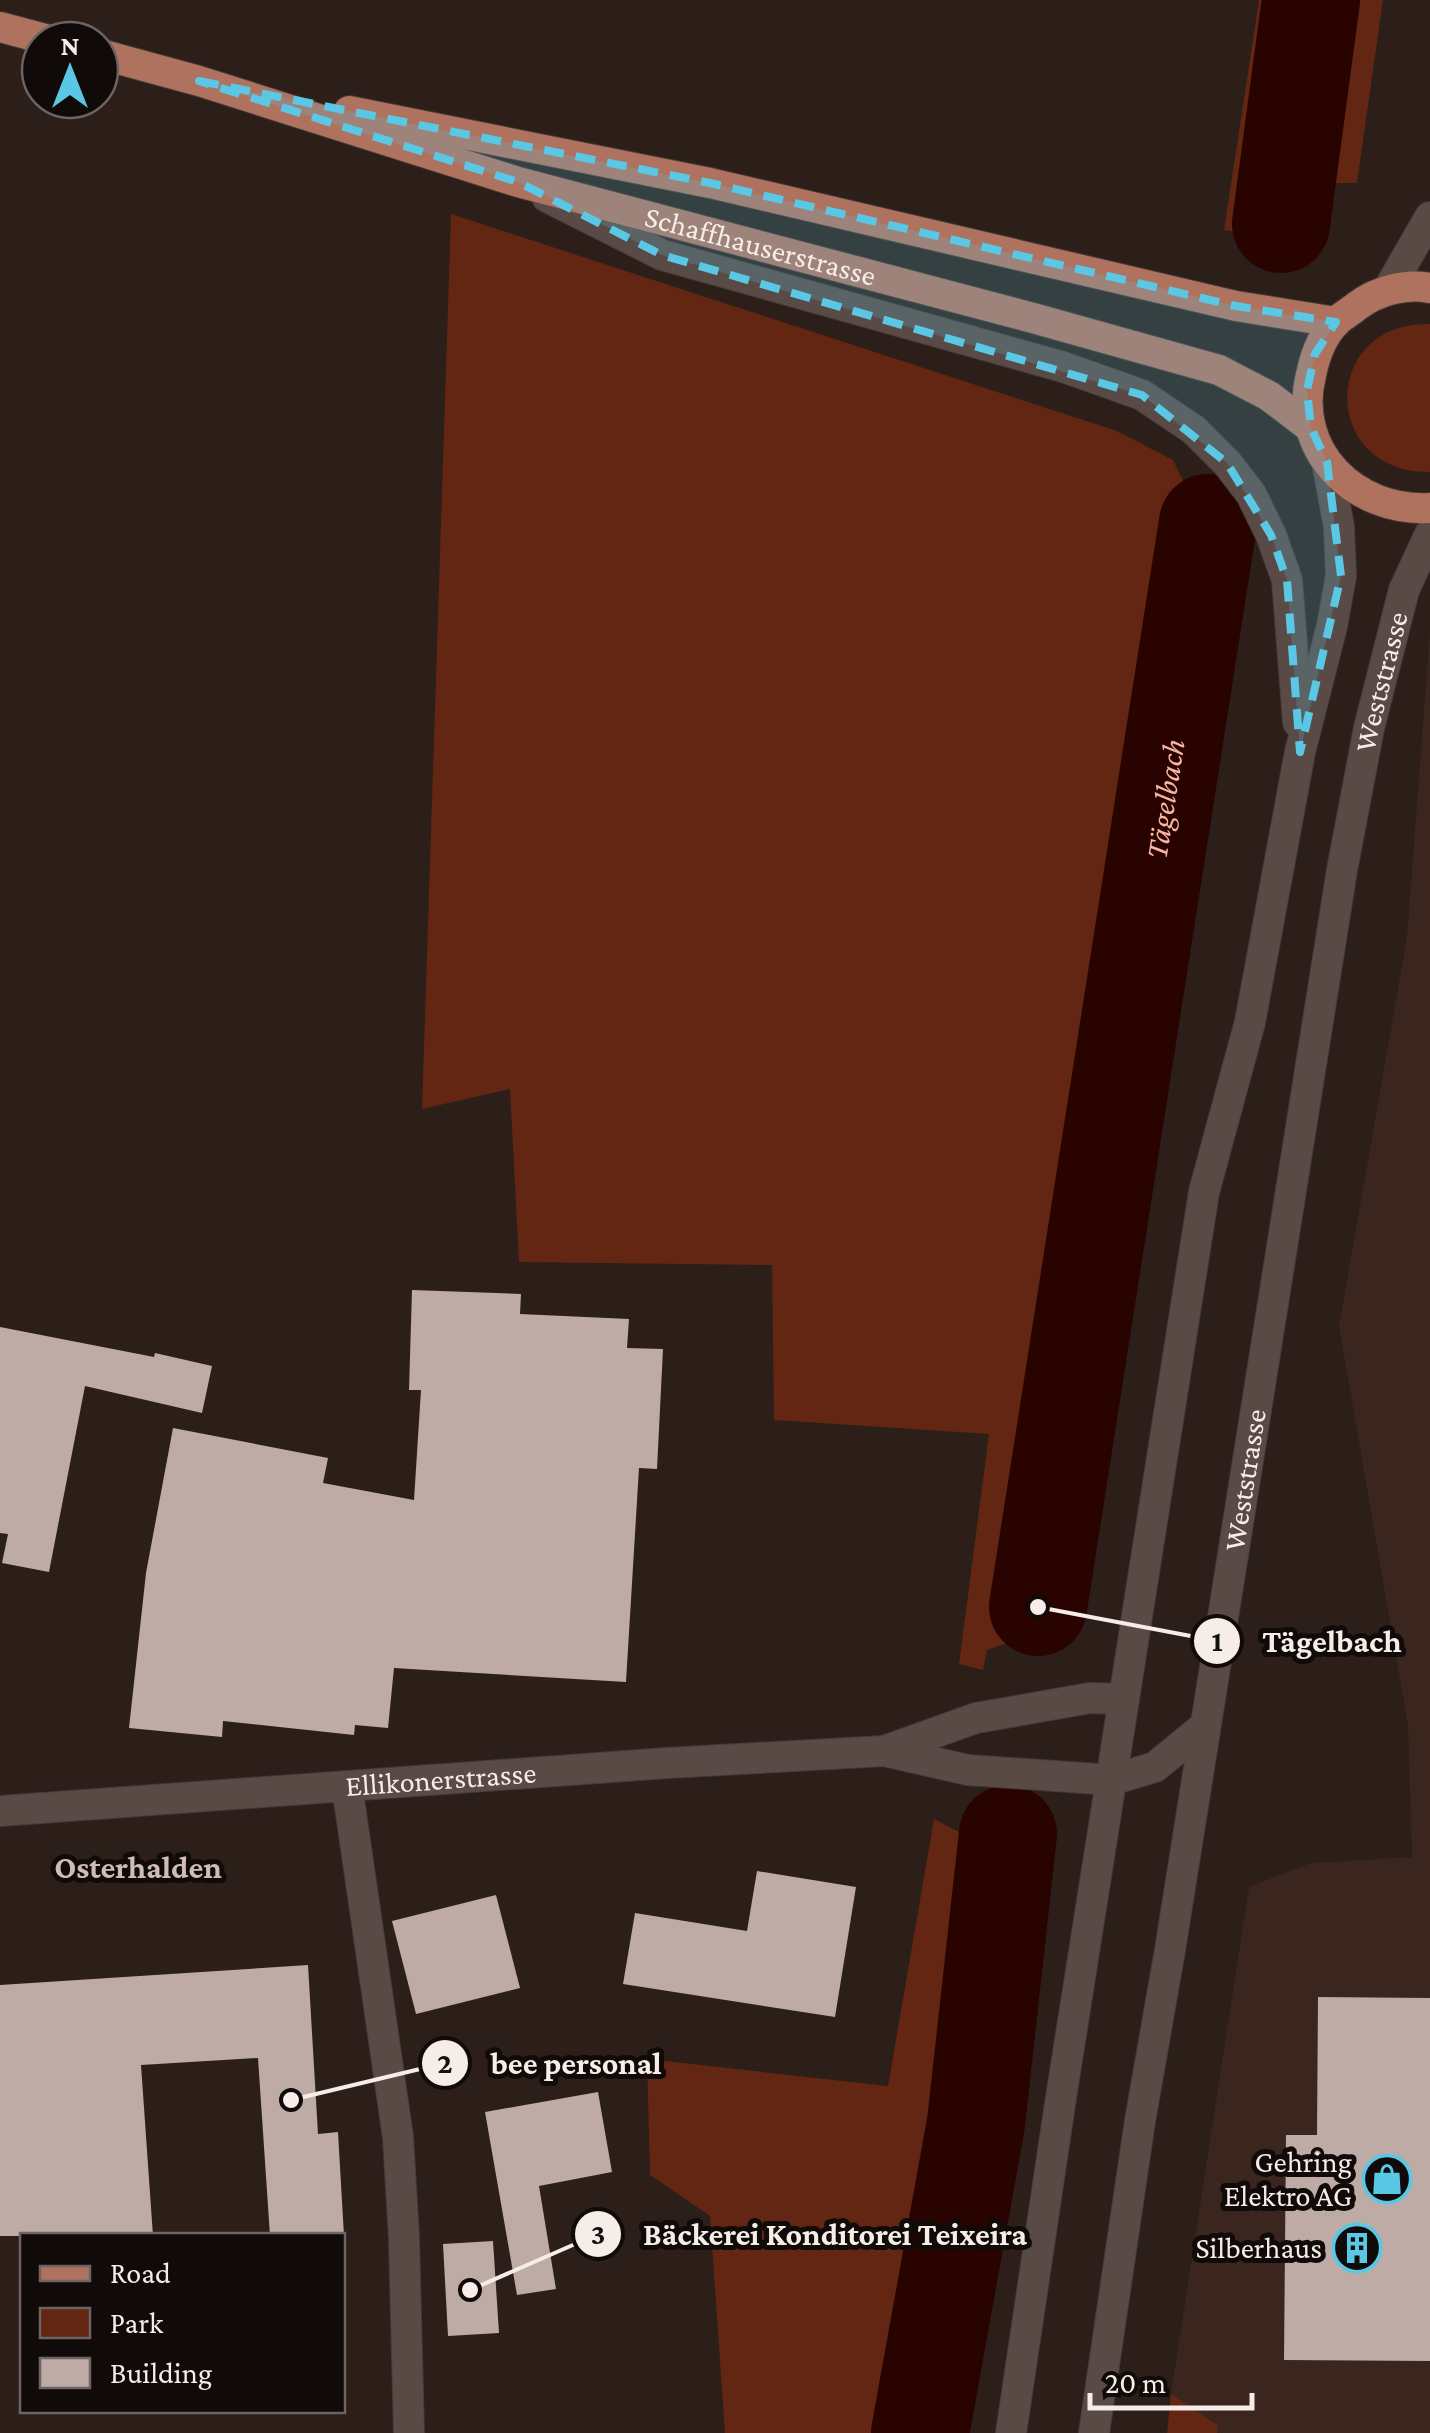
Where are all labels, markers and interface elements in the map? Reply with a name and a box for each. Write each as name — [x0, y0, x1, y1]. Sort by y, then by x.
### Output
north arrow — [20, 20, 120, 120]
text: N — [60, 30, 80, 61]
street label: Schaffhauserstrasse — [641, 199, 880, 292]
street label: Weststrasse — [1348, 608, 1414, 754]
water label: Tägelbach — [1138, 736, 1192, 861]
street label: Weststrasse — [1217, 1406, 1272, 1553]
callout: Tägelbach — [1192, 1610, 1421, 1672]
text: Tägelbach — [1262, 1623, 1402, 1659]
text: 1 — [1211, 1624, 1223, 1657]
street label: Ellikonerstrasse — [344, 1755, 537, 1802]
district label: Osterhalden — [54, 1849, 222, 1885]
callout: bee personal — [420, 2032, 681, 2094]
text: bee personal — [489, 2045, 662, 2081]
text: 2 — [437, 2046, 453, 2079]
place label: Gehring Elektro AG — [1224, 2145, 1352, 2212]
shop icon: Gehring Elektro AG — [1361, 2153, 1413, 2205]
callout: Bäckerei Konditorei Teixeira — [573, 2203, 1047, 2265]
text: Bäckerei Konditorei Teixeira — [643, 2216, 1027, 2252]
text: 3 — [591, 2217, 605, 2250]
building icon: Silberhaus — [1331, 2222, 1383, 2274]
place label: Silberhaus — [1195, 2231, 1322, 2264]
legend — [20, 2233, 345, 2413]
text: Road — [110, 2256, 171, 2289]
text: Park — [110, 2306, 164, 2339]
scale bar — [1090, 2348, 1252, 2410]
text: Building — [110, 2356, 212, 2390]
text: 20 m — [1105, 2366, 1166, 2399]

